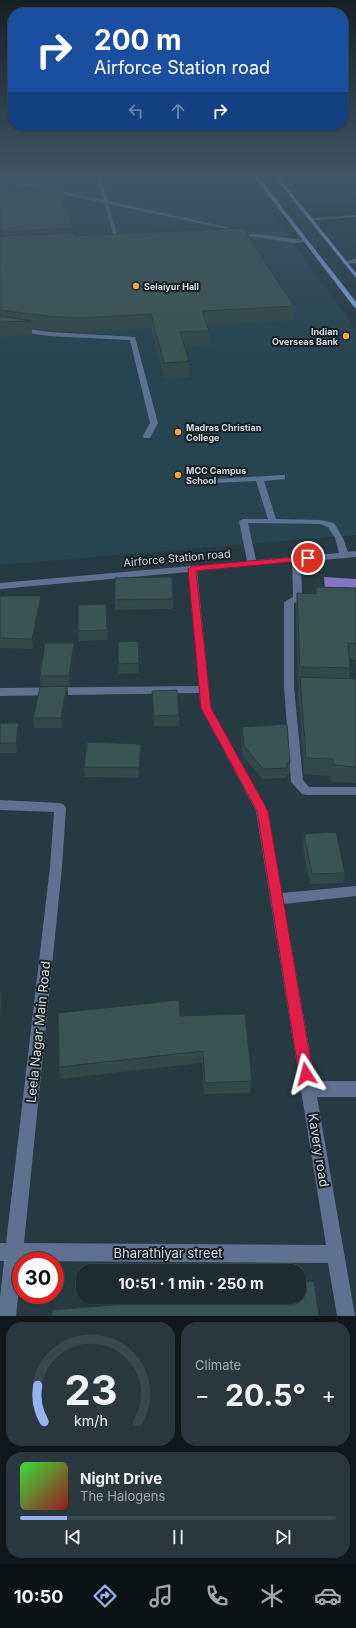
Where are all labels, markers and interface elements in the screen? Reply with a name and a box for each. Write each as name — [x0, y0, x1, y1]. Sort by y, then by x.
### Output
text: 200 m — [94, 23, 182, 57]
icon: right — [28, 24, 80, 76]
text: Airforce Station road — [94, 57, 270, 78]
icon: left — [125, 100, 147, 122]
icon: ahead — [167, 100, 189, 122]
icon: right — [209, 100, 231, 122]
marker: Selaiyur Hall — [131, 281, 141, 291]
place label: Selaiyur Hall — [144, 281, 199, 292]
place label: Indian Overseas Bank — [272, 326, 339, 347]
marker: Indian Overseas Bank — [341, 331, 351, 341]
place label: Madras Christian College — [186, 422, 262, 443]
marker: Madras Christian College — [173, 427, 183, 437]
place label: MCC Campus School — [186, 465, 246, 486]
marker: MCC Campus School — [173, 470, 183, 480]
pin — [291, 541, 325, 575]
street label: Airforce Station road — [123, 546, 231, 570]
icon: arrive — [297, 547, 319, 569]
street label: Leela Nagar Main Road — [23, 960, 53, 1104]
position arrow — [285, 1053, 327, 1095]
street label: Kavery road — [305, 1112, 333, 1188]
street label: Bharathiyar street — [113, 1245, 223, 1261]
speed limit sign: 30 — [12, 1252, 64, 1304]
text: 10:51 · 1 min · 250 m — [118, 1274, 264, 1293]
text: Climate — [195, 1357, 241, 1373]
text: 23 — [64, 1365, 117, 1415]
text: 20.5° — [225, 1377, 306, 1413]
text: − — [195, 1382, 210, 1408]
text: + — [321, 1382, 336, 1408]
text: km/h — [74, 1412, 107, 1429]
text: Night Drive — [80, 1469, 162, 1488]
text: The Halogens — [80, 1488, 165, 1504]
icon: previous — [62, 1526, 84, 1548]
icon: pause — [167, 1526, 189, 1548]
icon: next — [272, 1526, 294, 1548]
icon: directions — [91, 1582, 119, 1610]
icon: music — [147, 1582, 175, 1610]
icon: phone — [203, 1582, 231, 1610]
icon: climate — [258, 1582, 286, 1610]
icon: car — [314, 1582, 342, 1610]
text: 10:50 — [14, 1586, 63, 1607]

